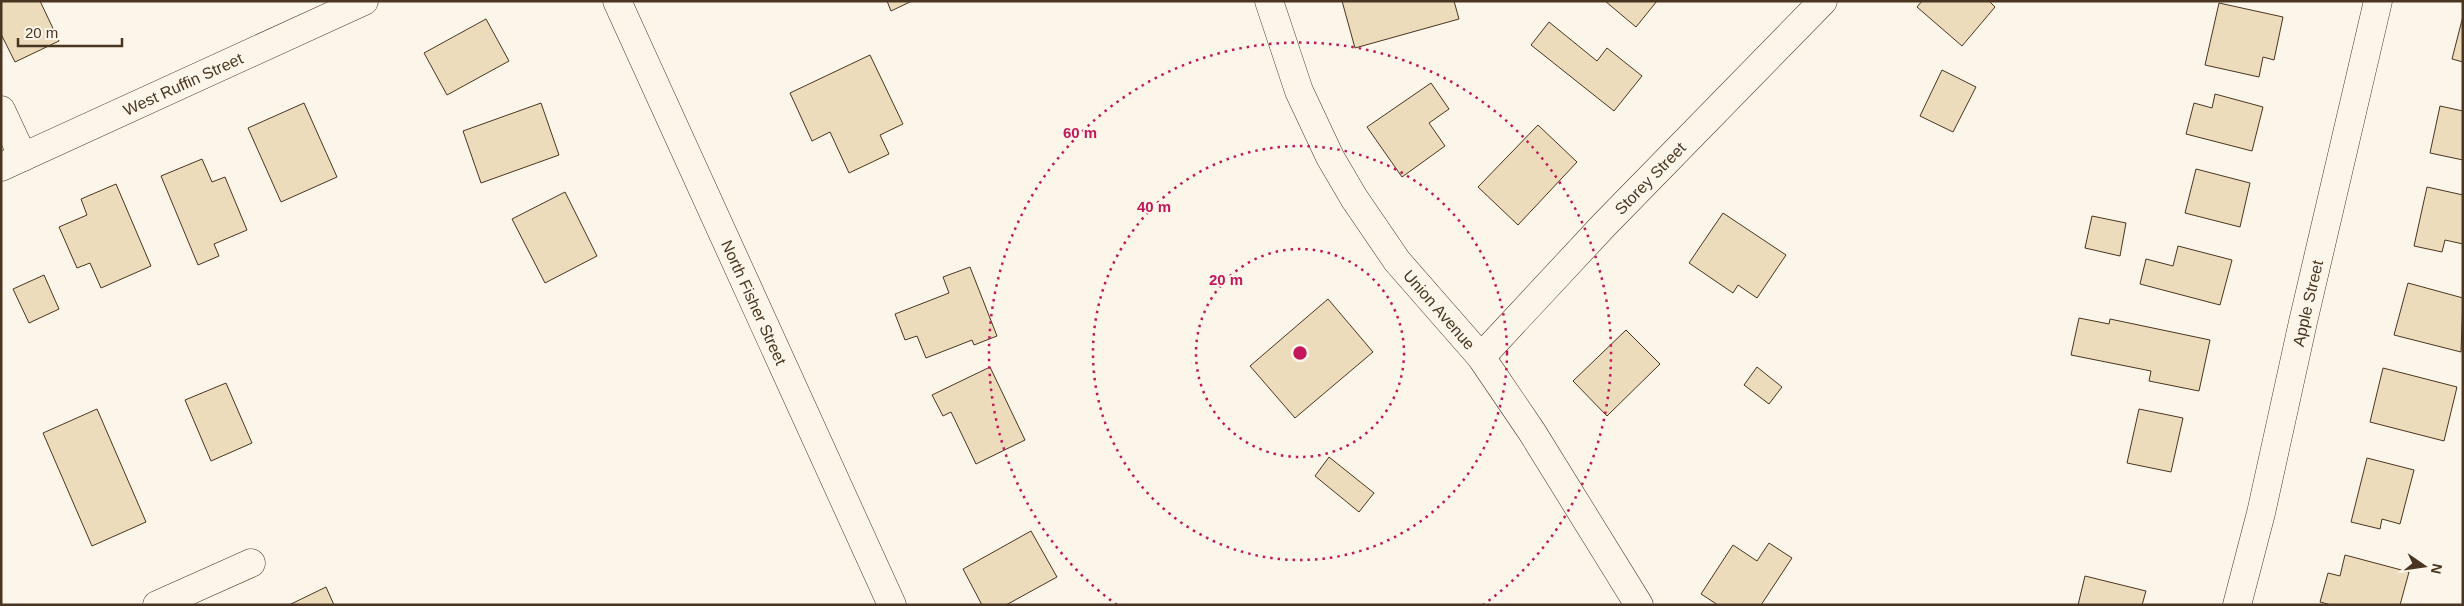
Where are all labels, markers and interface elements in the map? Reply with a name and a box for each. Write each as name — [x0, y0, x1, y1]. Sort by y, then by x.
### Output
scale bar — [18, 15, 121, 47]
text: 20 m — [25, 24, 58, 41]
street label: West Ruffin Street — [121, 49, 246, 118]
text: 60 m — [1063, 124, 1097, 141]
street label: Storey Street — [1611, 138, 1689, 217]
text: 40 m — [1137, 198, 1171, 215]
street label: North Fisher Street — [718, 237, 790, 368]
street label: Apple Street — [2289, 258, 2326, 348]
street label: Union Avenue — [1400, 266, 1479, 353]
text: 20 m — [1209, 271, 1243, 288]
centre of rings — [1291, 344, 1309, 362]
north arrow — [2399, 541, 2449, 591]
text: N — [2428, 562, 2446, 576]

